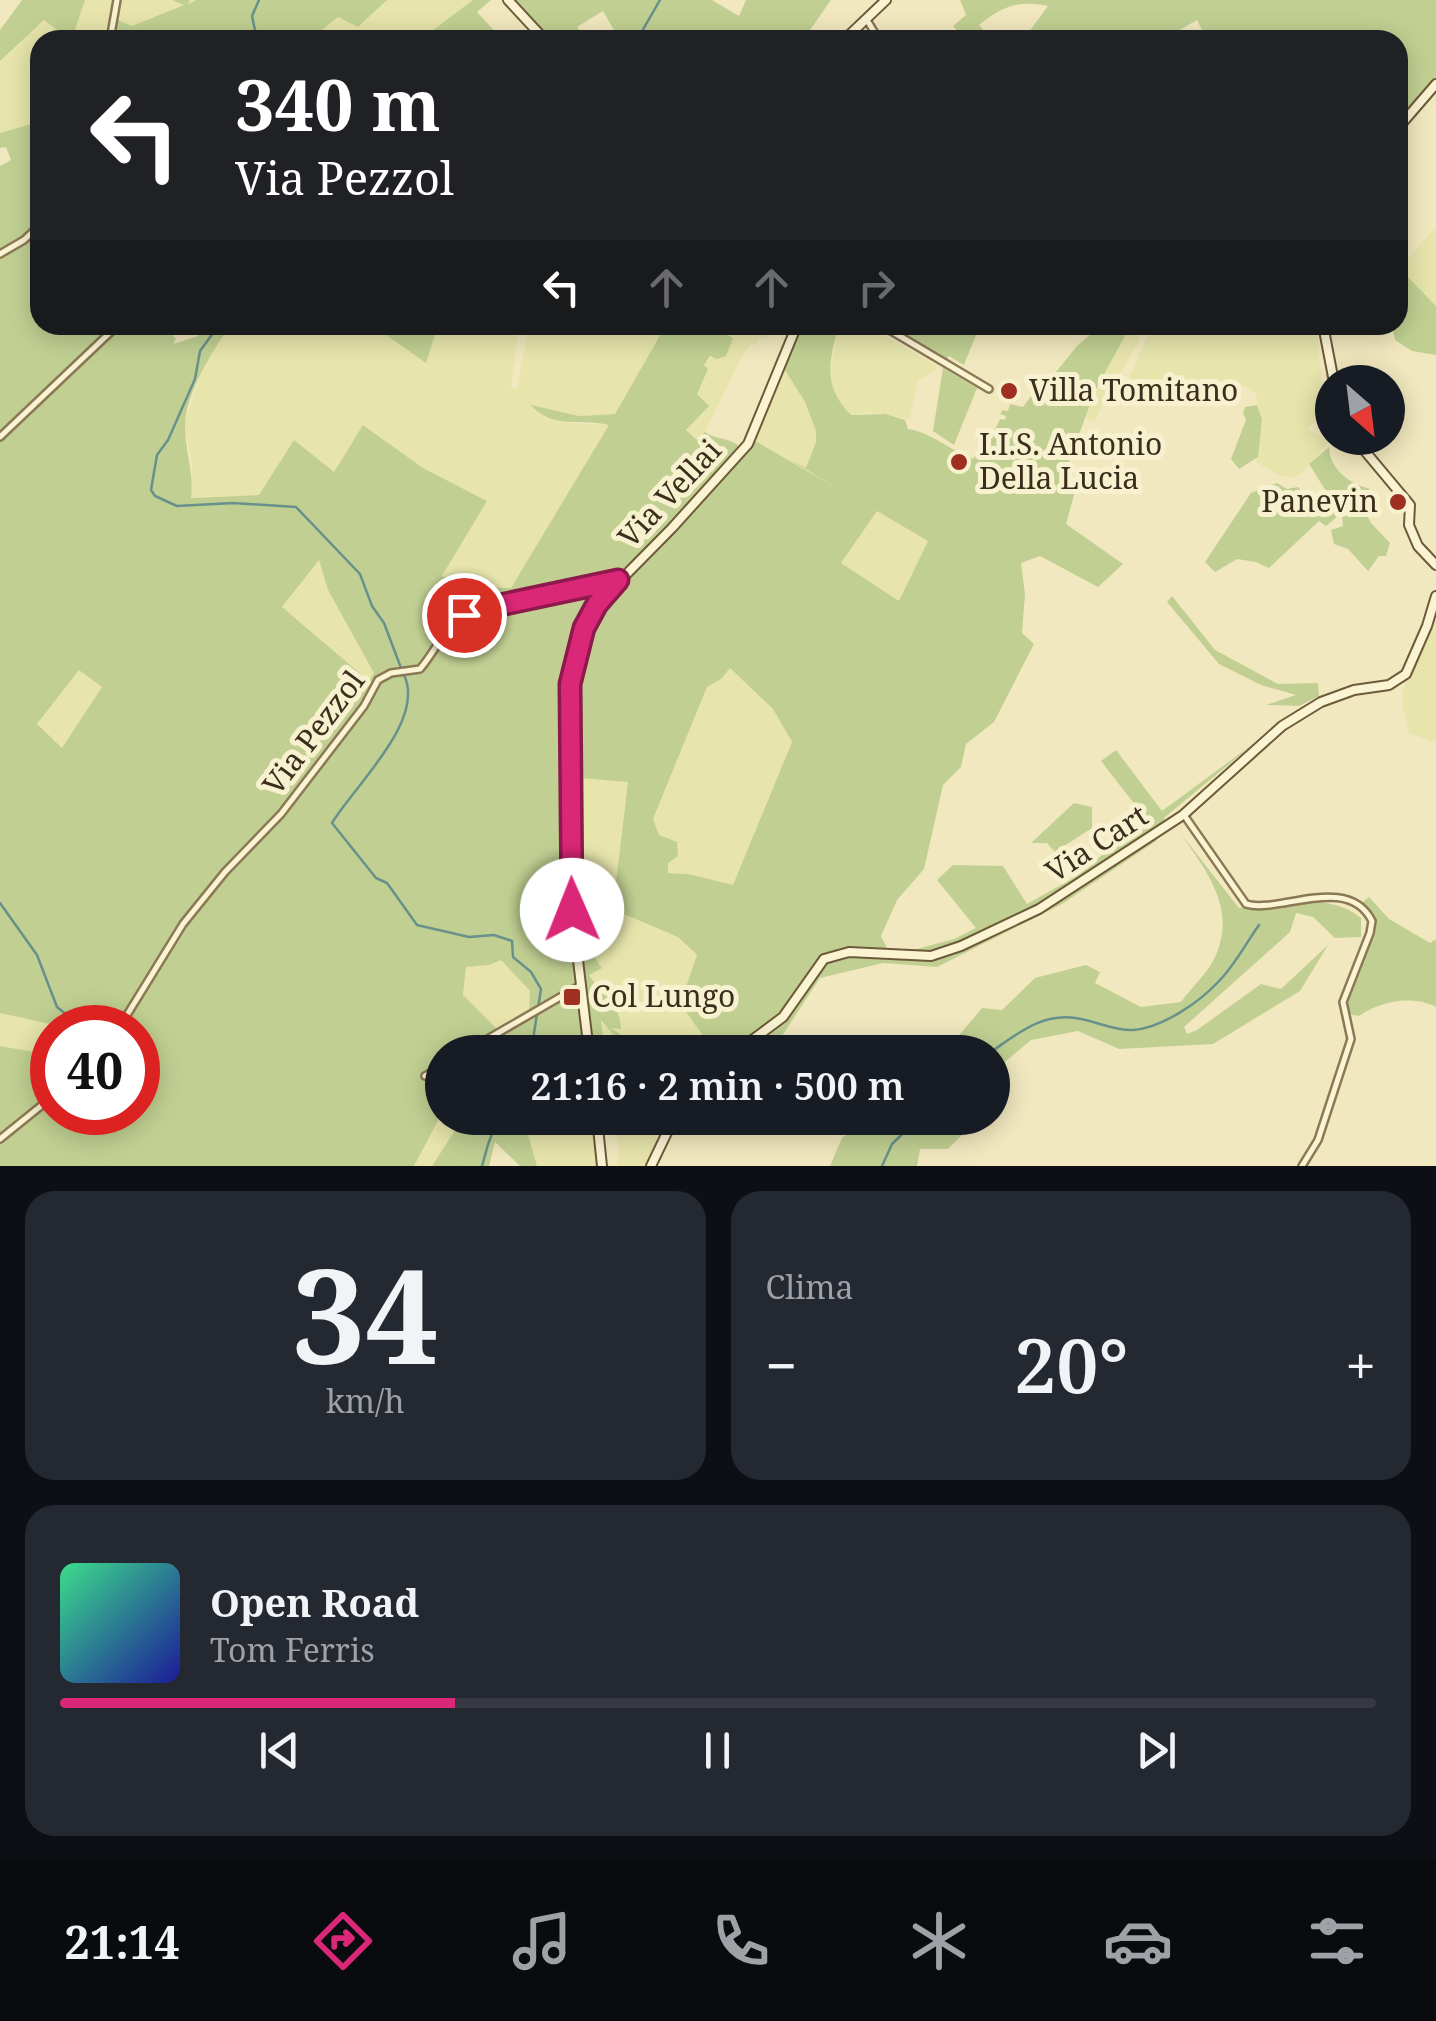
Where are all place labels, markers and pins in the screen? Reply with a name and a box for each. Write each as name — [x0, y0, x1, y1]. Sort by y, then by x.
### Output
place label: Villa Tomitano — [1029, 369, 1238, 410]
marker: Villa Tomitano — [998, 380, 1020, 402]
place label: I.I.S. Antonio Della Lucia — [979, 423, 1162, 498]
marker: I.I.S. Antonio Della Lucia — [948, 451, 970, 473]
place label: Panevin — [1261, 480, 1378, 521]
marker: Panevin — [1387, 491, 1409, 513]
pin — [422, 573, 507, 658]
place label: Col Lungo — [592, 975, 735, 1016]
marker: Col Lungo — [561, 986, 583, 1008]

